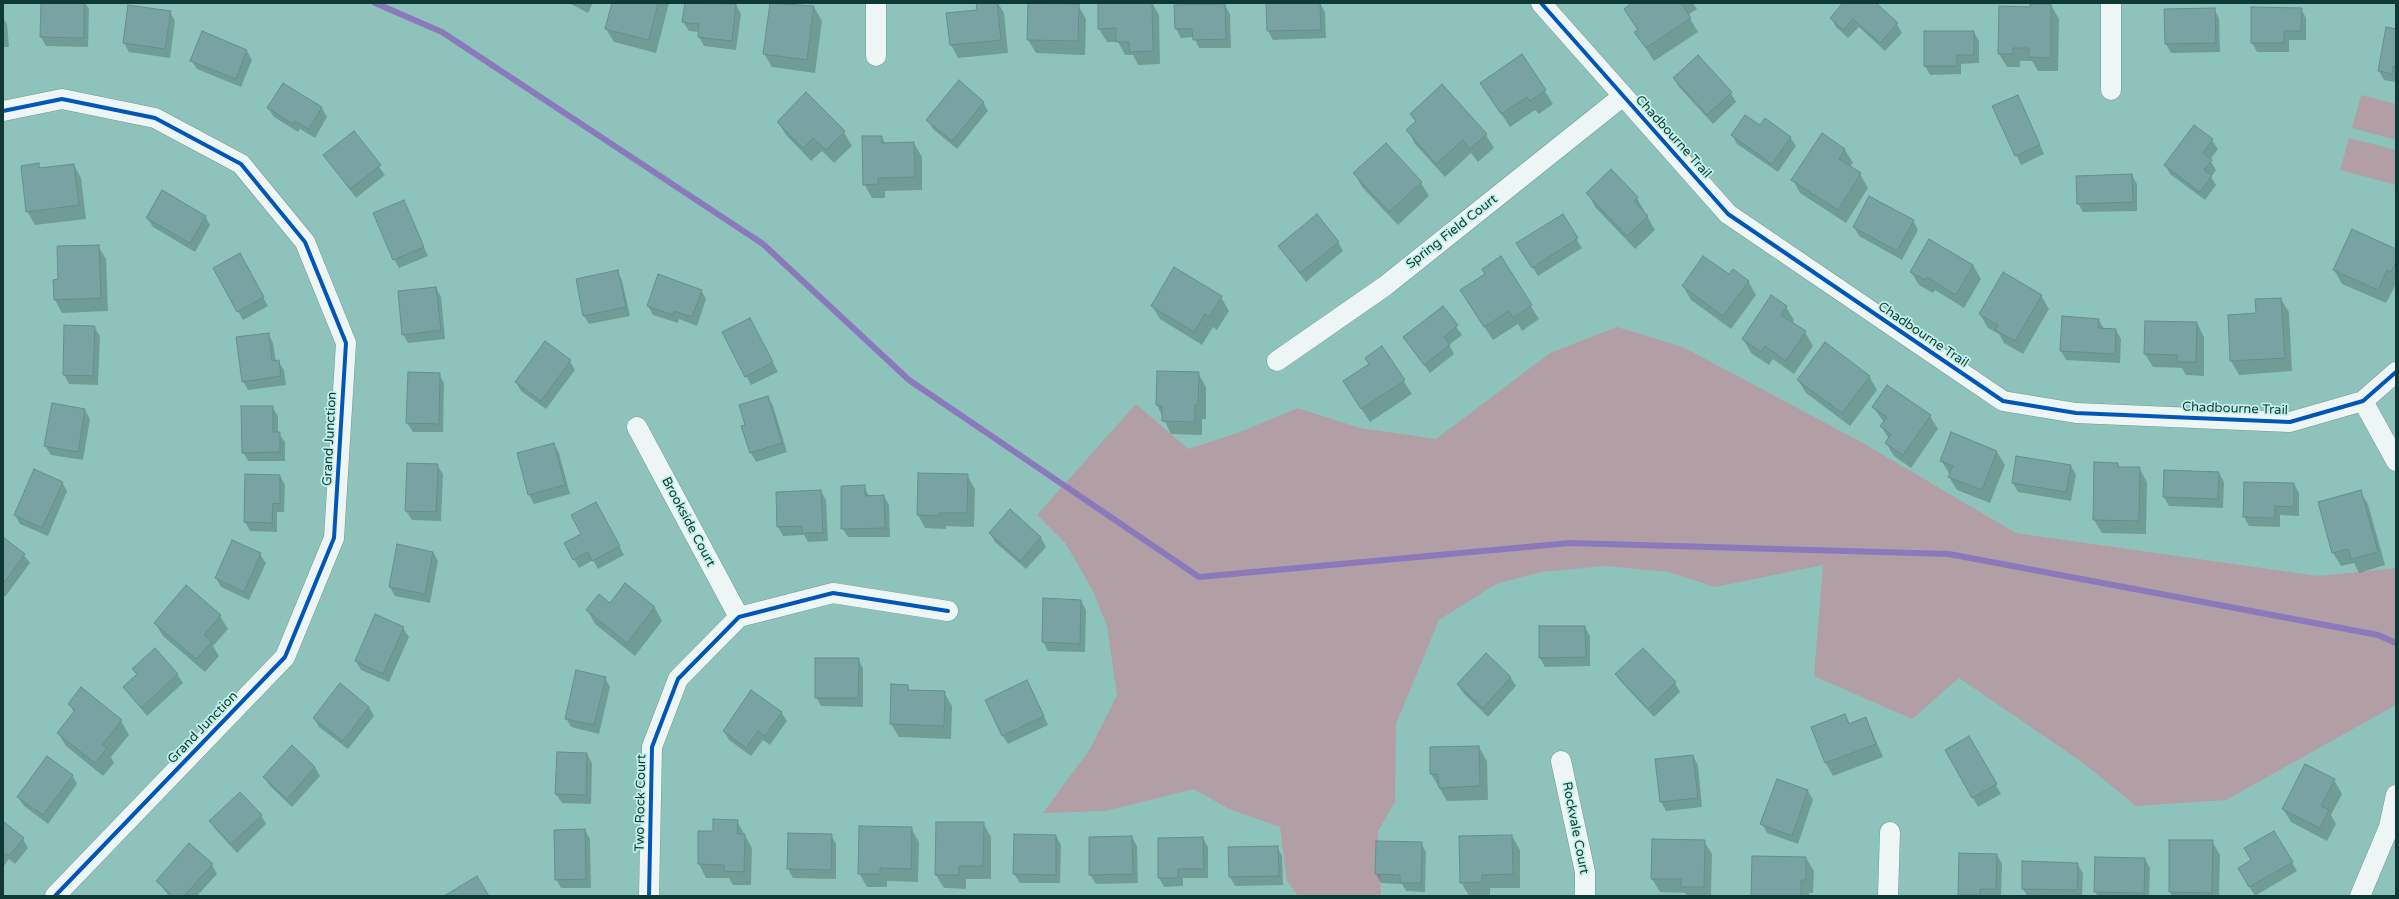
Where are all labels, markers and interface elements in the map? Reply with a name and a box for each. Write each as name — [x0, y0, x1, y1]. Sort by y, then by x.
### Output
street label: Chadbourne Trail — [1632, 92, 1714, 182]
street label: Spring Field Court — [1403, 192, 1501, 272]
street label: Chadbourne Trail — [1875, 299, 1971, 371]
street label: Grand Junction — [320, 391, 340, 487]
street label: Chadbourne Trail — [2182, 399, 2288, 419]
street label: Brookside Court — [658, 474, 718, 570]
street label: Grand Junction — [165, 689, 241, 767]
street label: Two Rock Court — [632, 754, 650, 852]
street label: Rockvale Court — [1558, 780, 1592, 876]

